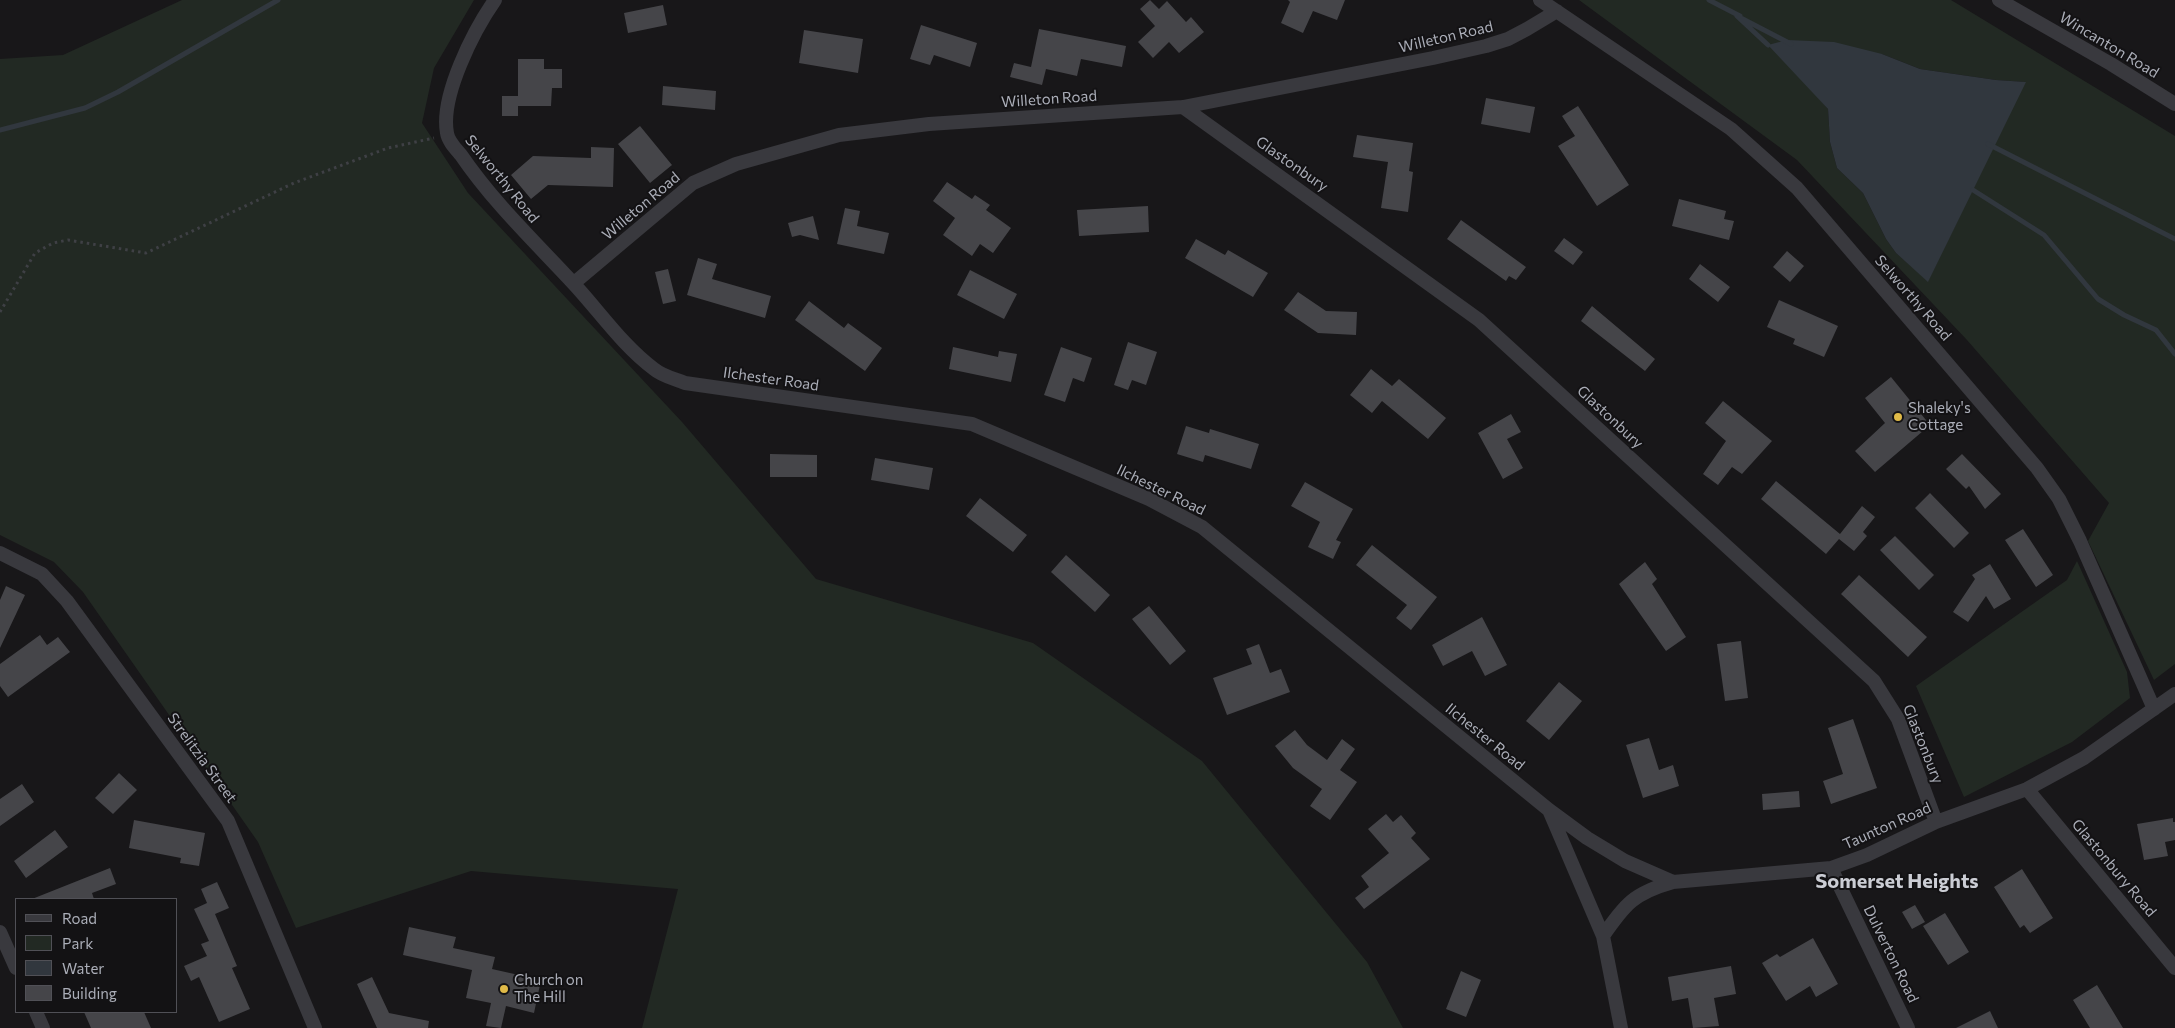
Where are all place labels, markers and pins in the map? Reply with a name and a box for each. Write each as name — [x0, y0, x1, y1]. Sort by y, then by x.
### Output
place label: Shaleky's Cottage — [1908, 399, 1971, 434]
marker: Shaleky's Cottage — [1892, 411, 1904, 423]
place label: Church on The Hill — [514, 971, 583, 1006]
marker: Church on The Hill — [498, 983, 510, 995]

